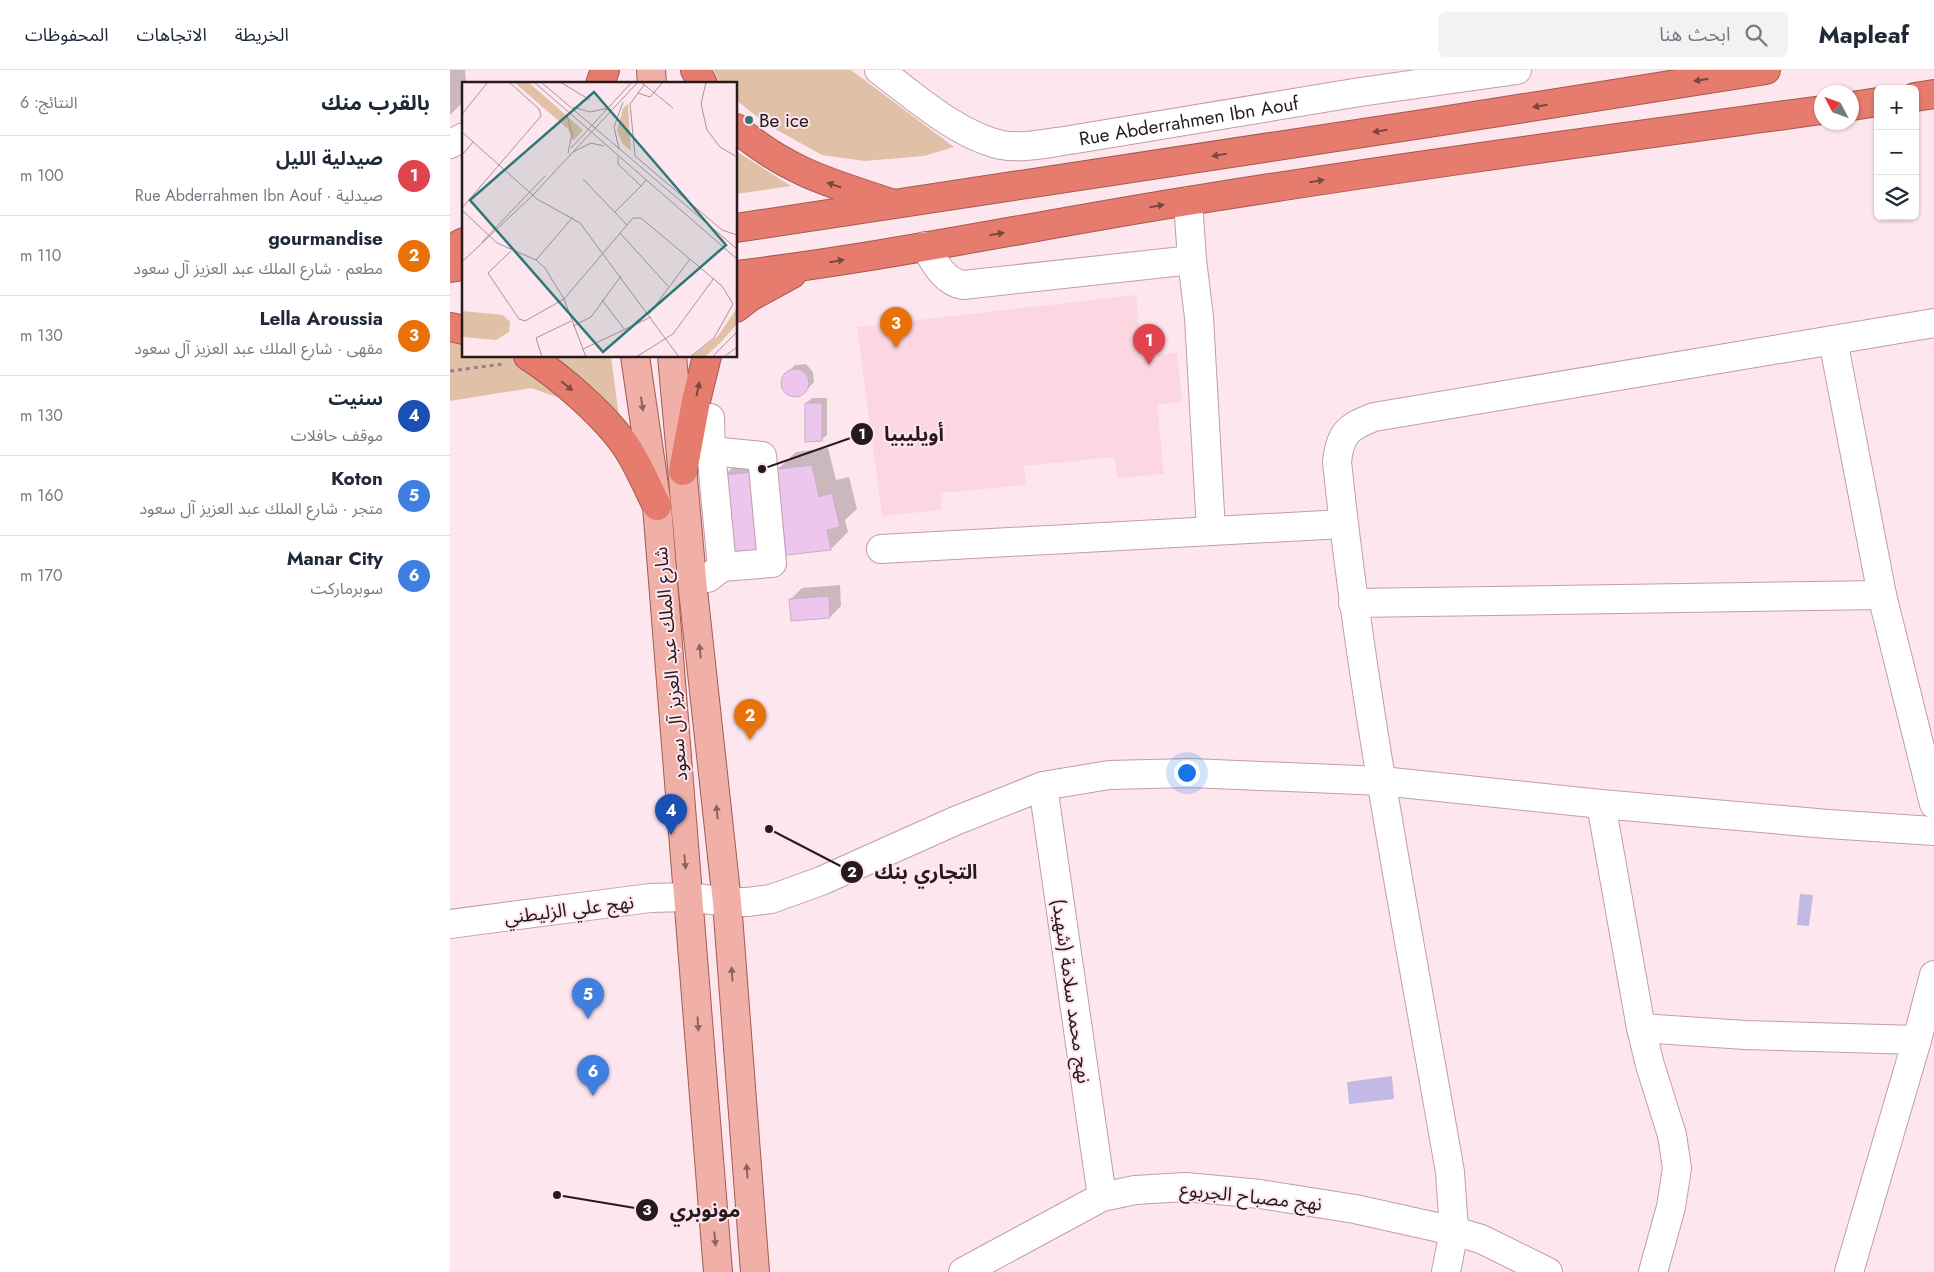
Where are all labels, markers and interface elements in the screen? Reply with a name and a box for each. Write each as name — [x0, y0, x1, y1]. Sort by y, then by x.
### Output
search box — [1438, 12, 1788, 57]
text: Mapleaf — [1818, 17, 1909, 52]
text: ابحث هنا — [1659, 21, 1730, 48]
icon: search — [1742, 21, 1770, 49]
text: المحفوظات — [25, 22, 109, 48]
text: الاتجاهات — [137, 22, 207, 48]
text: الخريطة — [235, 22, 289, 48]
one-way arrow — [1692, 77, 1708, 85]
inset map — [462, 82, 738, 358]
north arrow — [1814, 85, 1859, 130]
map controls — [1874, 85, 1919, 220]
button: + — [1874, 85, 1919, 130]
text: بالقرب منك — [321, 88, 430, 118]
street label: Rue Abderrahmen Ibn Aouf — [1077, 89, 1301, 152]
text: النتائج: 6 — [20, 91, 78, 114]
one-way arrow — [1532, 102, 1548, 110]
place label: Be ice — [759, 107, 809, 134]
marker: Be ice — [743, 114, 755, 126]
one-way arrow — [1371, 127, 1387, 135]
button: − — [1874, 130, 1919, 175]
text: صيدلية الليل — [276, 145, 383, 172]
one-way arrow — [1211, 151, 1227, 159]
text: 100 m — [20, 164, 64, 187]
text: 1 — [410, 164, 418, 187]
button: layers — [1874, 175, 1919, 220]
one-way arrow — [1310, 177, 1326, 185]
one-way arrow — [827, 180, 842, 188]
text: صيدلية · Rue Abderrahmen Ibn Aouf — [135, 184, 383, 207]
one-way arrow — [1149, 202, 1165, 210]
text: gourmandise — [268, 225, 383, 252]
one-way arrow — [989, 230, 1005, 238]
text: 110 m — [20, 244, 61, 267]
text: 2 — [409, 244, 419, 267]
text: مطعم · شارع الملك عبد العزيز آل سعود — [133, 257, 383, 280]
one-way arrow — [829, 257, 845, 265]
text: Lella Aroussia — [259, 305, 383, 332]
pin: 3 — [880, 307, 912, 348]
text: 130 m — [20, 324, 63, 347]
text: 3 — [409, 324, 419, 347]
pin: 1 — [1133, 324, 1165, 365]
text: مقهى · شارع الملك عبد العزيز آل سعود — [134, 337, 383, 360]
one-way arrow — [560, 381, 573, 392]
one-way arrow — [694, 382, 702, 397]
text: سنيت — [328, 385, 383, 412]
one-way arrow — [638, 397, 646, 413]
text: 130 m — [20, 404, 63, 427]
text: 4 — [408, 404, 420, 427]
callout: أويليبيا — [849, 416, 954, 451]
text: أويليبيا — [884, 420, 944, 449]
text: 1 — [858, 423, 866, 445]
text: موقف حافلات — [291, 424, 383, 447]
text: Koton — [331, 465, 383, 492]
text: 160 m — [20, 484, 63, 507]
text: 5 — [409, 484, 419, 507]
text: متجر · شارع الملك عبد العزيز آل سعود — [139, 497, 383, 520]
text: Manar City — [287, 545, 383, 572]
street label: شارع الملك عبد العزيز آل سعود — [647, 546, 694, 782]
text: 170 m — [20, 564, 63, 587]
text: 6 — [409, 564, 419, 587]
text: سوبرماركت — [311, 577, 383, 600]
one-way arrow — [696, 642, 704, 658]
pin: 2 — [734, 699, 766, 740]
your location — [1174, 760, 1200, 786]
pin: 4 — [655, 794, 687, 835]
one-way arrow — [713, 804, 721, 820]
callout: التجاري بنك — [840, 854, 988, 889]
one-way arrow — [682, 855, 690, 871]
text: التجاري بنك — [874, 858, 978, 889]
text: 2 — [847, 861, 857, 883]
street label: نهج علي الزليطني — [503, 888, 636, 932]
street label: نهج محمد سلامة (شهيد) — [1044, 897, 1098, 1085]
one-way arrow — [728, 966, 736, 982]
pin: 5 — [572, 978, 604, 1019]
one-way arrow — [694, 1017, 702, 1033]
pin: 6 — [577, 1055, 609, 1096]
one-way arrow — [742, 1163, 750, 1179]
street label: نهج مصباح الجربوع — [1178, 1176, 1323, 1218]
callout: مونوبري — [635, 1192, 750, 1227]
text: مونوبري — [670, 1196, 740, 1227]
text: 3 — [642, 1199, 652, 1221]
one-way arrow — [712, 1231, 720, 1247]

